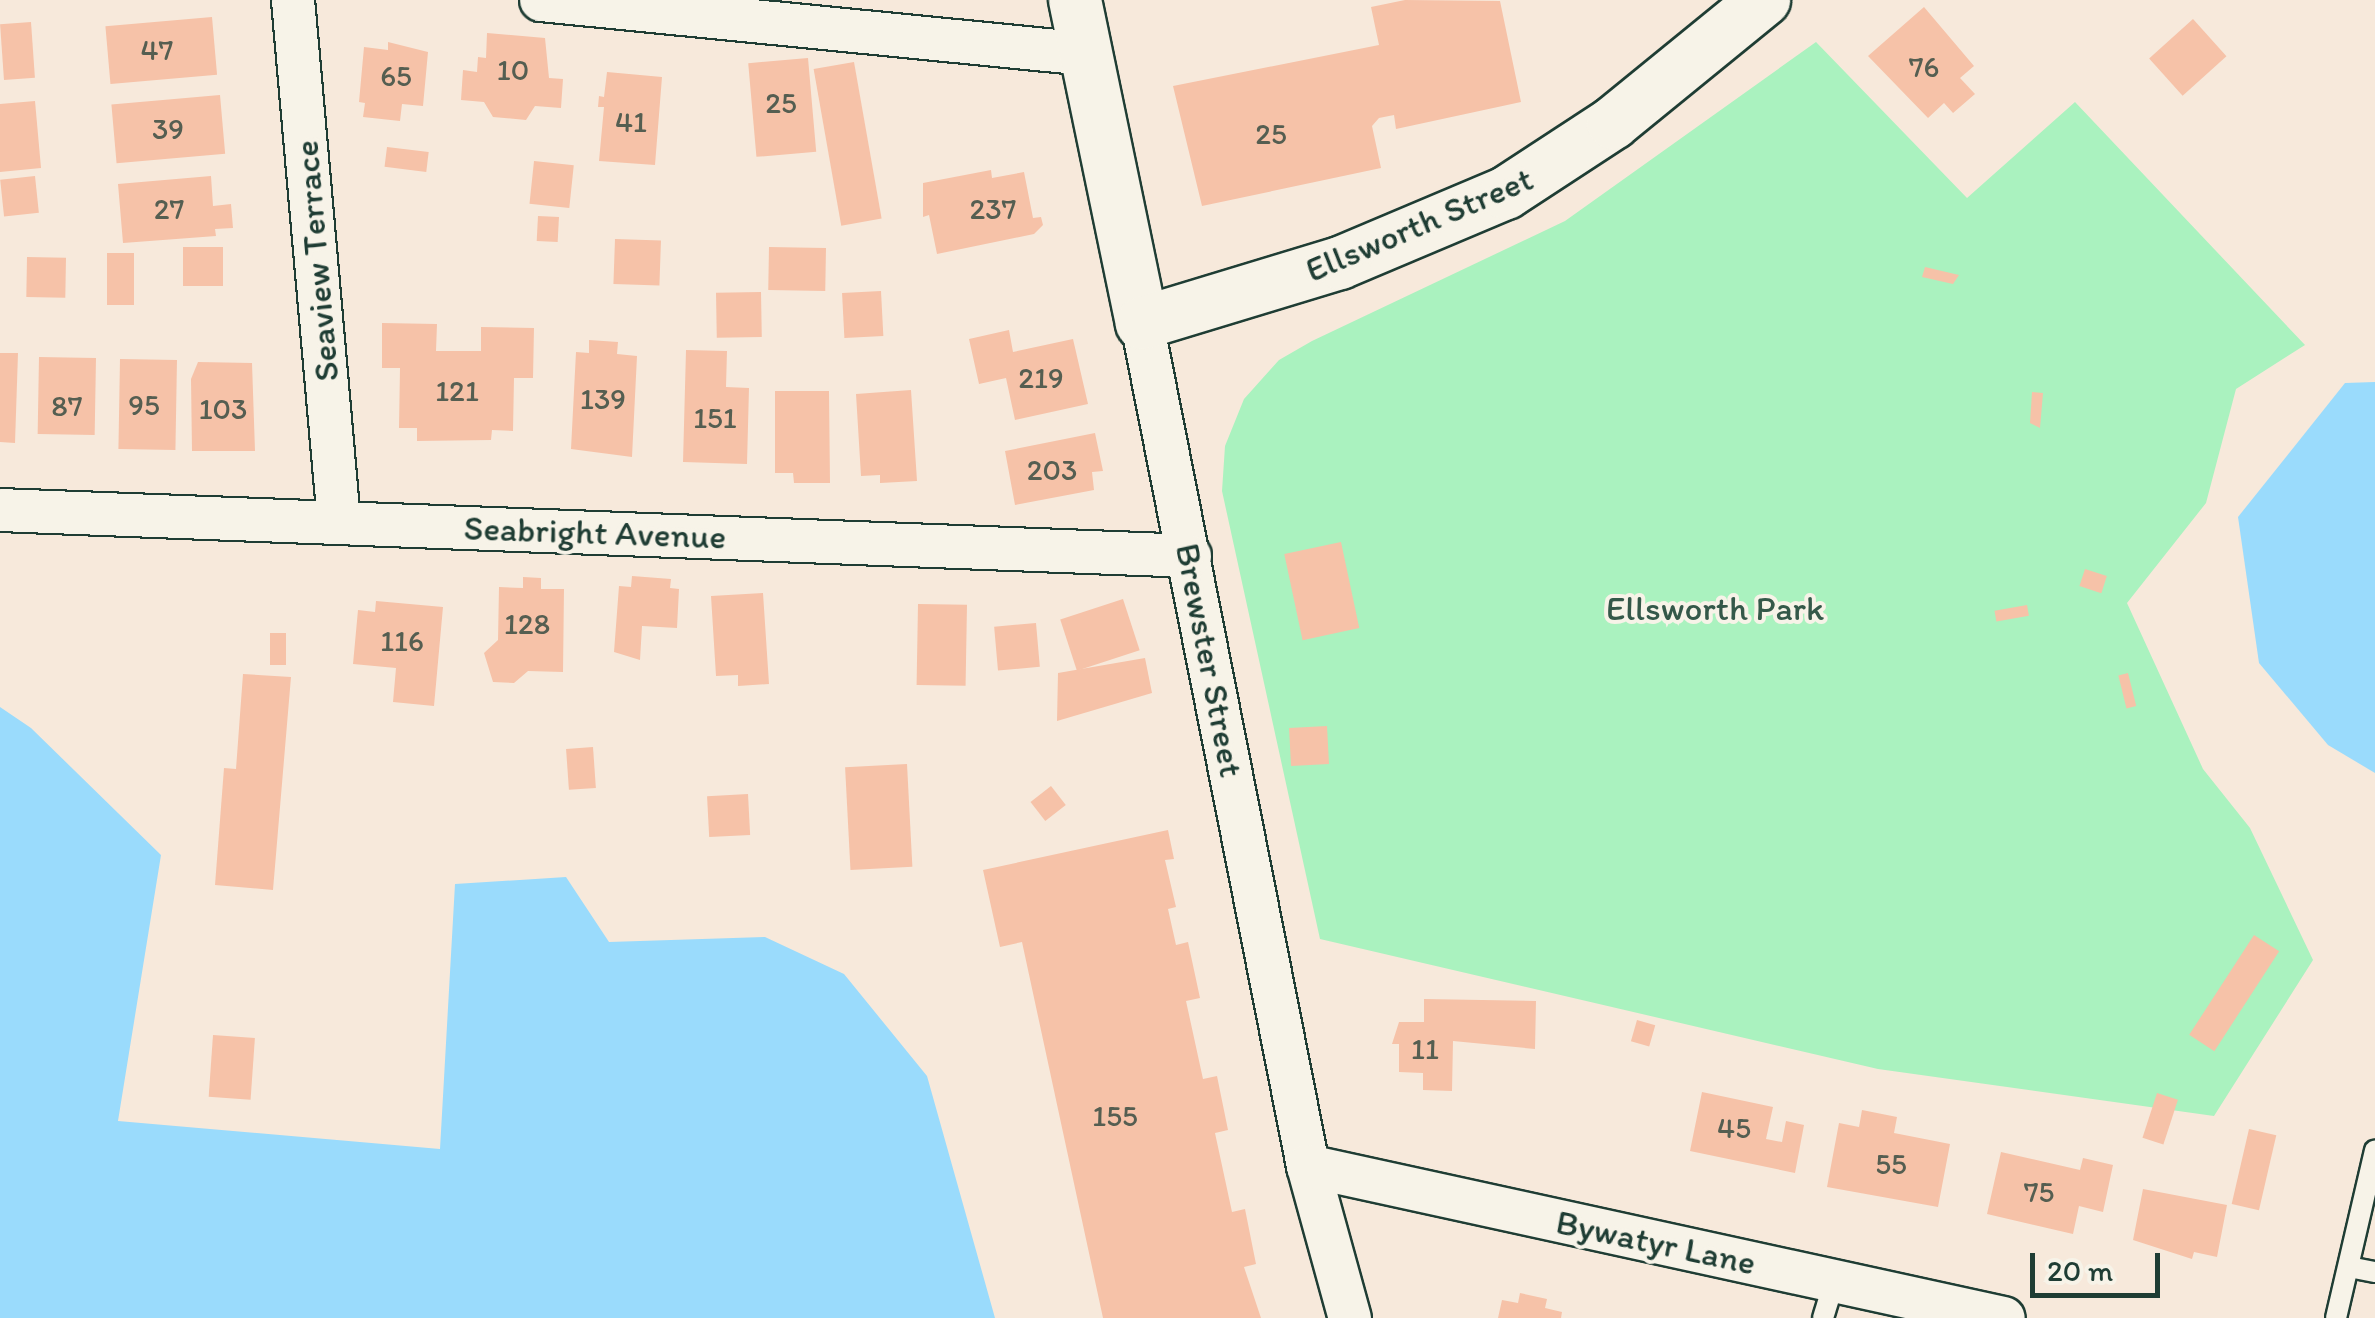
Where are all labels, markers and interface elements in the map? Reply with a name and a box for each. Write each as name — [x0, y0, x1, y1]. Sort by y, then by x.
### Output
house number: 47 — [141, 32, 173, 68]
house number: 76 — [1909, 49, 1939, 85]
house number: 10 — [497, 52, 529, 88]
house number: 65 — [380, 58, 412, 94]
house number: 25 — [765, 85, 797, 121]
house number: 41 — [615, 104, 647, 140]
house number: 39 — [152, 111, 184, 147]
house number: 25 — [1255, 116, 1287, 152]
street label: Seaview Terrace — [285, 141, 347, 381]
street label: Ellsworth Street — [1299, 157, 1539, 291]
house number: 27 — [154, 191, 184, 227]
house number: 237 — [969, 191, 1017, 227]
house number: 219 — [1018, 360, 1064, 396]
house number: 121 — [435, 373, 479, 409]
house number: 139 — [580, 381, 626, 417]
house number: 95 — [128, 387, 160, 423]
house number: 87 — [51, 388, 83, 424]
house number: 103 — [199, 391, 247, 427]
house number: 151 — [693, 400, 737, 436]
house number: 203 — [1027, 452, 1077, 488]
street label: Seabright Avenue — [464, 506, 726, 558]
street label: Brewster Street — [1167, 540, 1253, 780]
park label: Ellsworth Park — [1606, 587, 1824, 629]
house number: 128 — [504, 606, 550, 642]
house number: 116 — [380, 623, 424, 659]
house number: 11 — [1411, 1031, 1439, 1067]
house number: 155 — [1092, 1098, 1138, 1134]
house number: 45 — [1717, 1110, 1751, 1146]
house number: 55 — [1875, 1146, 1907, 1182]
house number: 75 — [2024, 1174, 2054, 1210]
street label: Bywatyr Lane — [1552, 1200, 1760, 1284]
scale bar — [2035, 1233, 2165, 1295]
text: 20 m — [2047, 1252, 2113, 1289]

